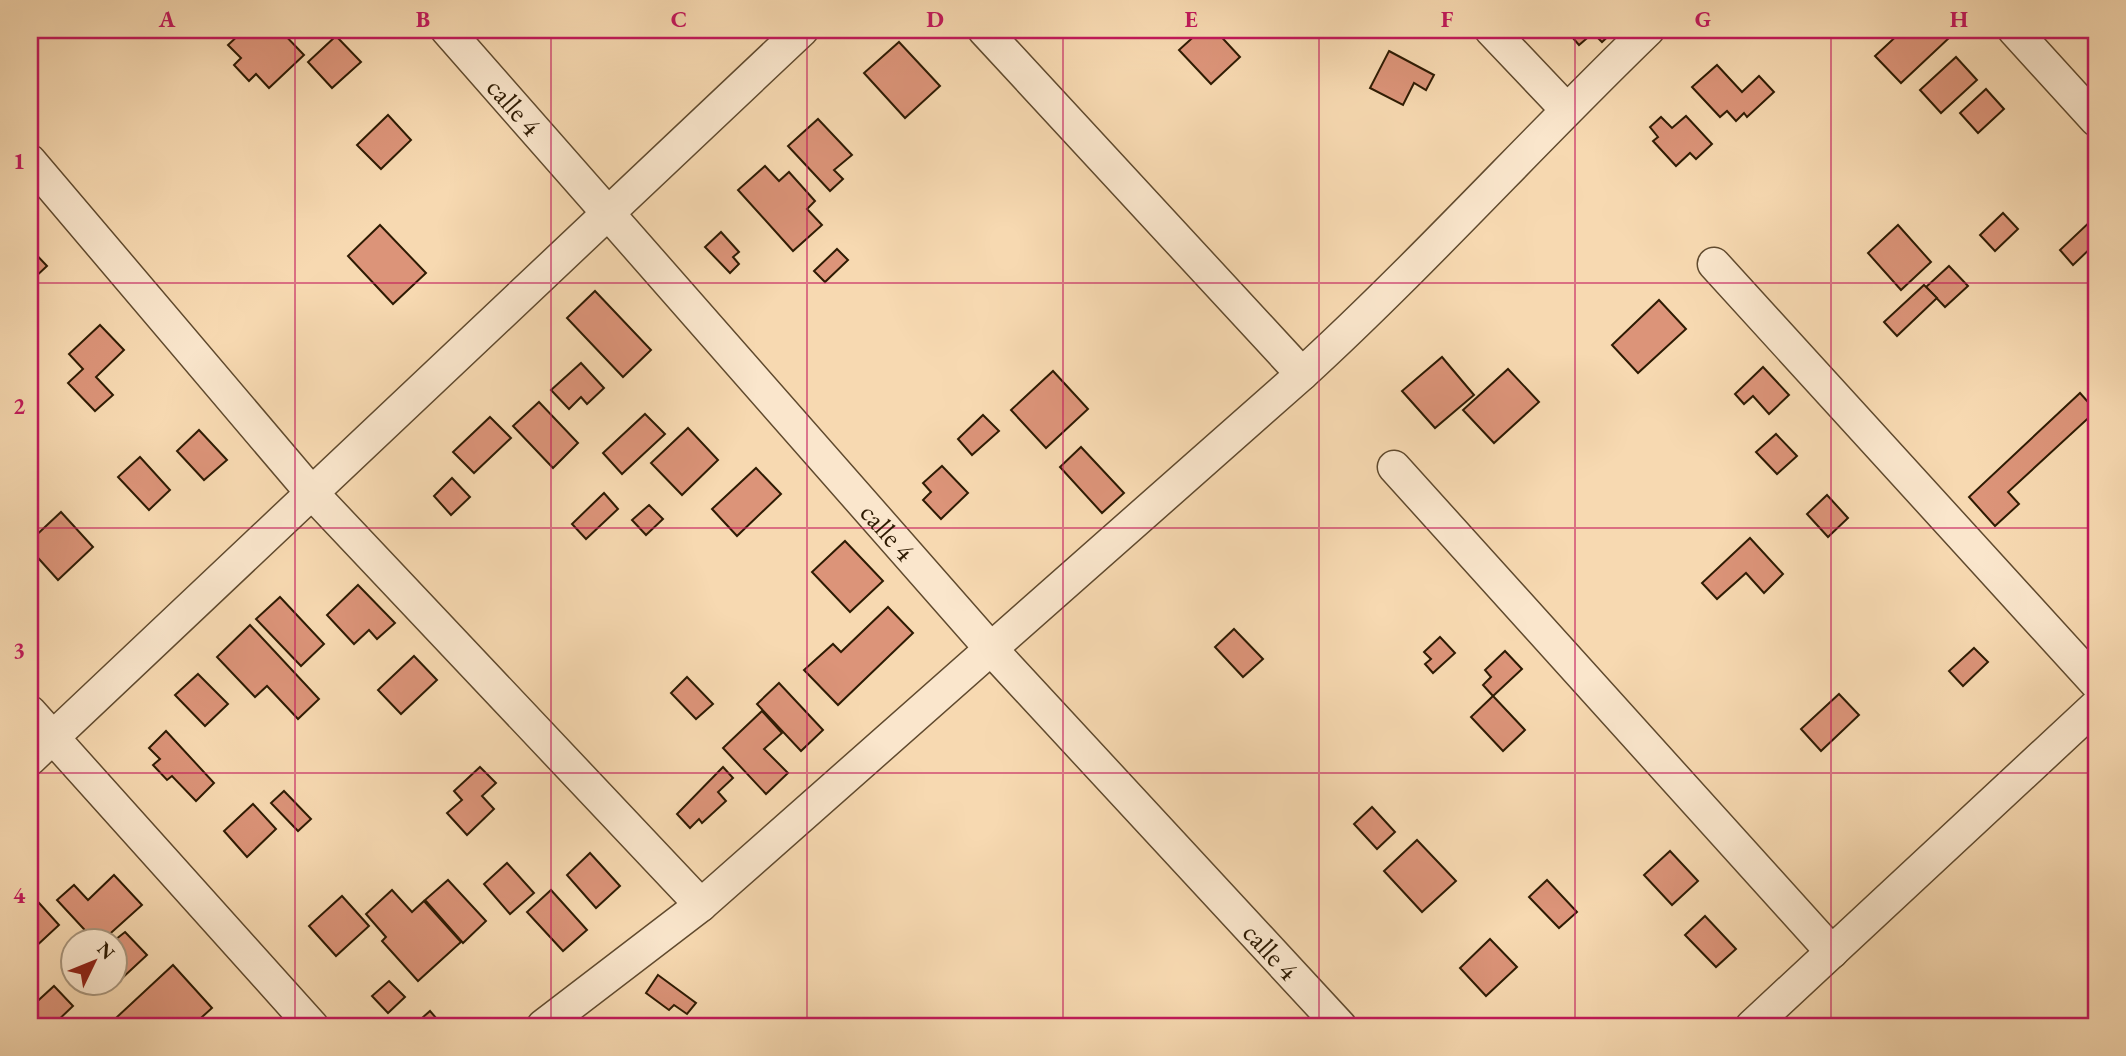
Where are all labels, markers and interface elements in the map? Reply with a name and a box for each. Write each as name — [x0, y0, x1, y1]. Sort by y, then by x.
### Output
text: A — [158, 4, 176, 34]
text: B — [416, 4, 430, 34]
text: C — [671, 4, 687, 34]
text: D — [926, 4, 944, 34]
text: E — [1184, 4, 1198, 34]
text: F — [1441, 4, 1454, 34]
text: G — [1695, 4, 1711, 34]
text: H — [1950, 4, 1968, 34]
street label: calle 4 — [479, 70, 550, 144]
text: 1 — [13, 146, 25, 176]
text: 2 — [13, 391, 25, 421]
street label: calle 4 — [853, 495, 924, 569]
text: 3 — [13, 635, 25, 665]
text: 4 — [13, 880, 26, 910]
street label: calle 4 — [1235, 915, 1307, 988]
north arrow — [60, 926, 130, 996]
text: N — [92, 937, 121, 965]

